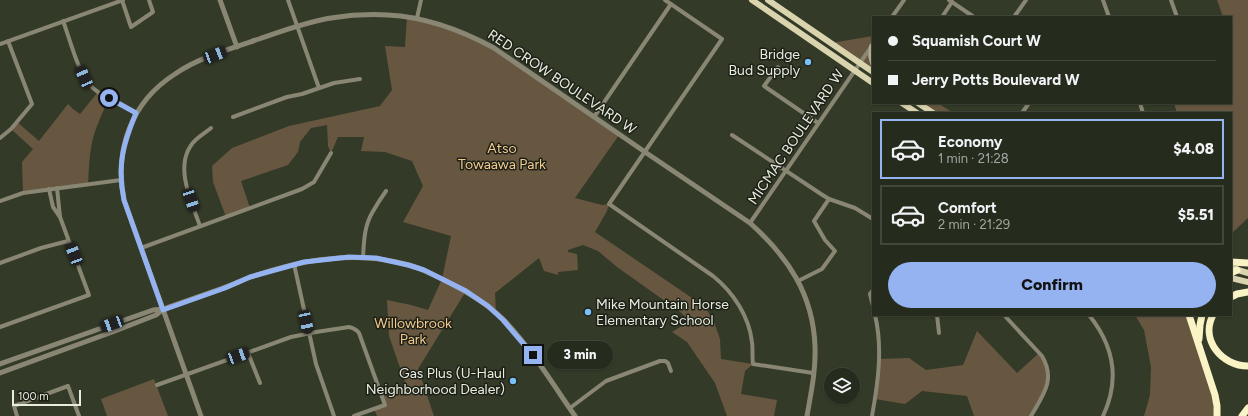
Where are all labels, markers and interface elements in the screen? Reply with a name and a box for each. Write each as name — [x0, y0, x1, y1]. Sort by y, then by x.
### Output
street label: RED CROW BOULEVARD W — [485, 26, 640, 138]
text: Squamish Court W — [912, 32, 1041, 50]
car — [202, 45, 228, 65]
place label: Bridge Bud Supply — [729, 46, 801, 79]
marker: Bridge Bud Supply — [803, 57, 813, 67]
car — [74, 64, 94, 90]
street label: MICMAC BOULEVARD W — [744, 66, 848, 208]
text: Jerry Potts Boulevard W — [912, 71, 1080, 89]
route start — [100, 89, 118, 107]
icon: car — [890, 131, 926, 167]
text: Economy — [938, 133, 1003, 151]
park label: Atso Towaawa Park — [458, 140, 546, 173]
text: $4.08 — [1173, 140, 1214, 158]
text: 1 min · 21:28 — [938, 151, 1009, 166]
car — [181, 187, 201, 213]
icon: car — [890, 197, 926, 233]
text: Comfort — [938, 199, 997, 217]
text: $5.51 — [1178, 206, 1214, 224]
text: 2 min · 21:29 — [938, 217, 1010, 232]
car — [64, 241, 84, 267]
button: Confirm — [888, 262, 1216, 308]
place label: Mike Mountain Horse Elementary School — [596, 296, 729, 329]
marker: Mike Mountain Horse Elementary School — [583, 307, 593, 317]
car — [298, 309, 314, 335]
car — [99, 314, 125, 334]
park label: Willowbrook Park — [374, 315, 452, 348]
callout: 3 min — [547, 341, 613, 369]
car — [225, 346, 251, 366]
route end — [524, 346, 542, 364]
text: 3 min — [564, 347, 596, 362]
place label: Gas Plus (U-Haul Neighborhood Dealer) — [366, 365, 505, 398]
map controls — [824, 368, 860, 404]
button: layers — [824, 368, 860, 404]
marker: Gas Plus (U-Haul Neighborhood Dealer) — [508, 376, 518, 386]
scale bar — [12, 388, 81, 407]
text: 100 m — [18, 390, 49, 403]

